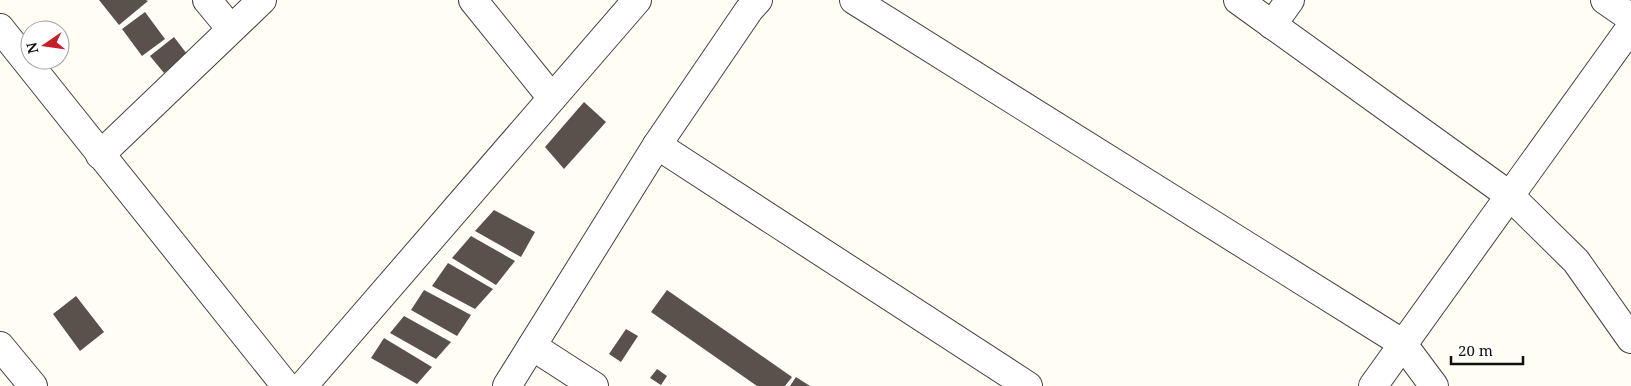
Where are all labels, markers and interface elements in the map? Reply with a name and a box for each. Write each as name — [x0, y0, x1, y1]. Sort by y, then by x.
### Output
north arrow — [20, 20, 70, 70]
text: N — [21, 41, 42, 56]
scale bar — [1451, 334, 1524, 366]
text: 20 m — [1458, 340, 1493, 360]

